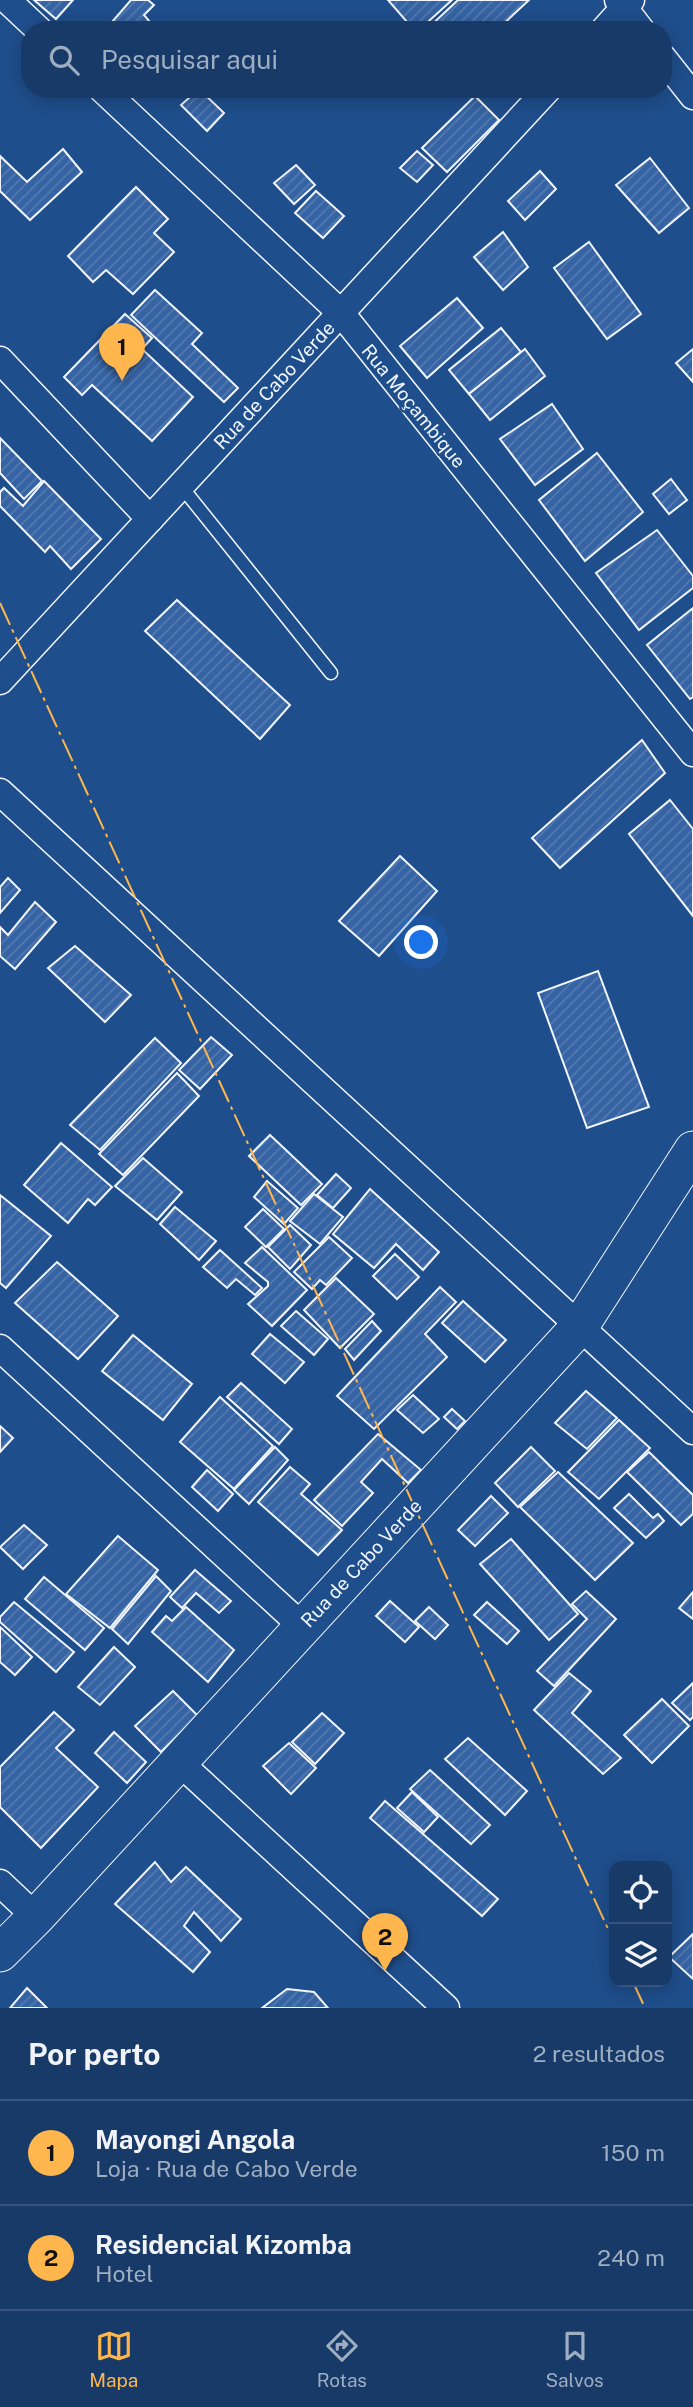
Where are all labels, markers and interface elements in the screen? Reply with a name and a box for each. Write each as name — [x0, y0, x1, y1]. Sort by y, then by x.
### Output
search box — [21, 21, 672, 98]
icon: search — [45, 41, 83, 79]
text: Pesquisar aqui — [101, 44, 278, 75]
street label: Rua de Cabo Verde — [209, 316, 339, 454]
pin: 1 — [99, 323, 145, 381]
street label: Rua Moçambique — [357, 340, 471, 472]
your location — [404, 925, 438, 959]
street label: Rua de Cabo Verde — [296, 1494, 426, 1632]
map controls — [609, 1861, 672, 1987]
button: locate — [609, 1861, 672, 1924]
pin: 2 — [362, 1913, 408, 1971]
button: layers — [609, 1924, 672, 1987]
text: Por perto — [28, 2036, 160, 2072]
text: 2 resultados — [533, 2040, 665, 2067]
text: Mayongi Angola — [95, 2124, 295, 2155]
text: 1 — [46, 2139, 56, 2166]
text: 150 m — [601, 2139, 665, 2166]
text: Loja · Rua de Cabo Verde — [95, 2155, 358, 2182]
text: Residencial Kizomba — [95, 2229, 352, 2260]
text: 2 — [44, 2244, 58, 2271]
text: 240 m — [597, 2244, 665, 2271]
text: Hotel — [95, 2260, 154, 2287]
tab: Mapa — [89, 2327, 138, 2391]
tab: Rotas — [317, 2327, 367, 2391]
tab: Salvos — [545, 2327, 604, 2391]

